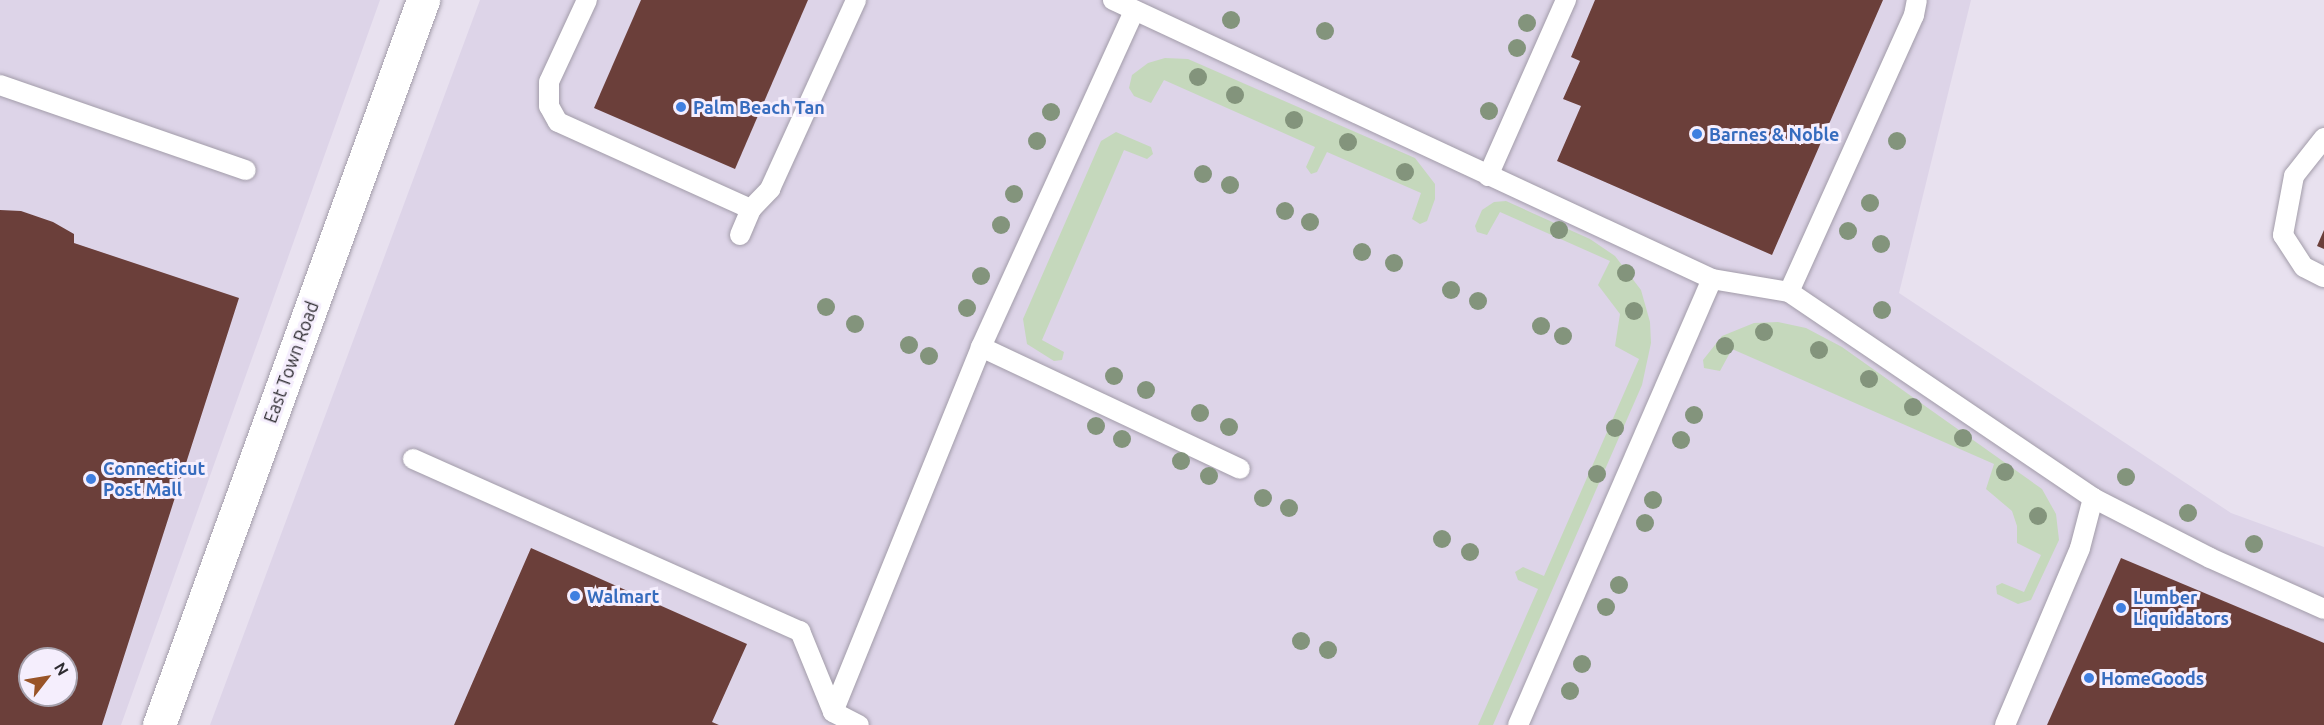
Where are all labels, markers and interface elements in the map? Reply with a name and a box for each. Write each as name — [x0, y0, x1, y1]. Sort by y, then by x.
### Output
place label: Palm Beach Tan — [693, 96, 825, 118]
marker: Palm Beach Tan — [674, 100, 688, 114]
place label: Barnes & Noble — [1709, 123, 1839, 145]
marker: Barnes & Noble — [1690, 127, 1704, 141]
street label: East Town Road — [259, 298, 323, 426]
place label: Connecticut Post Mall — [103, 458, 205, 500]
marker: Connecticut Post Mall — [84, 472, 98, 486]
place label: Walmart — [587, 585, 659, 607]
place label: Lumber Liquidators — [2133, 587, 2229, 630]
marker: Walmart — [568, 589, 582, 603]
marker: Lumber Liquidators — [2114, 601, 2128, 615]
north arrow — [18, 647, 78, 707]
text: N — [51, 659, 73, 679]
place label: HomeGoods — [2101, 667, 2204, 689]
marker: HomeGoods — [2082, 671, 2096, 685]

